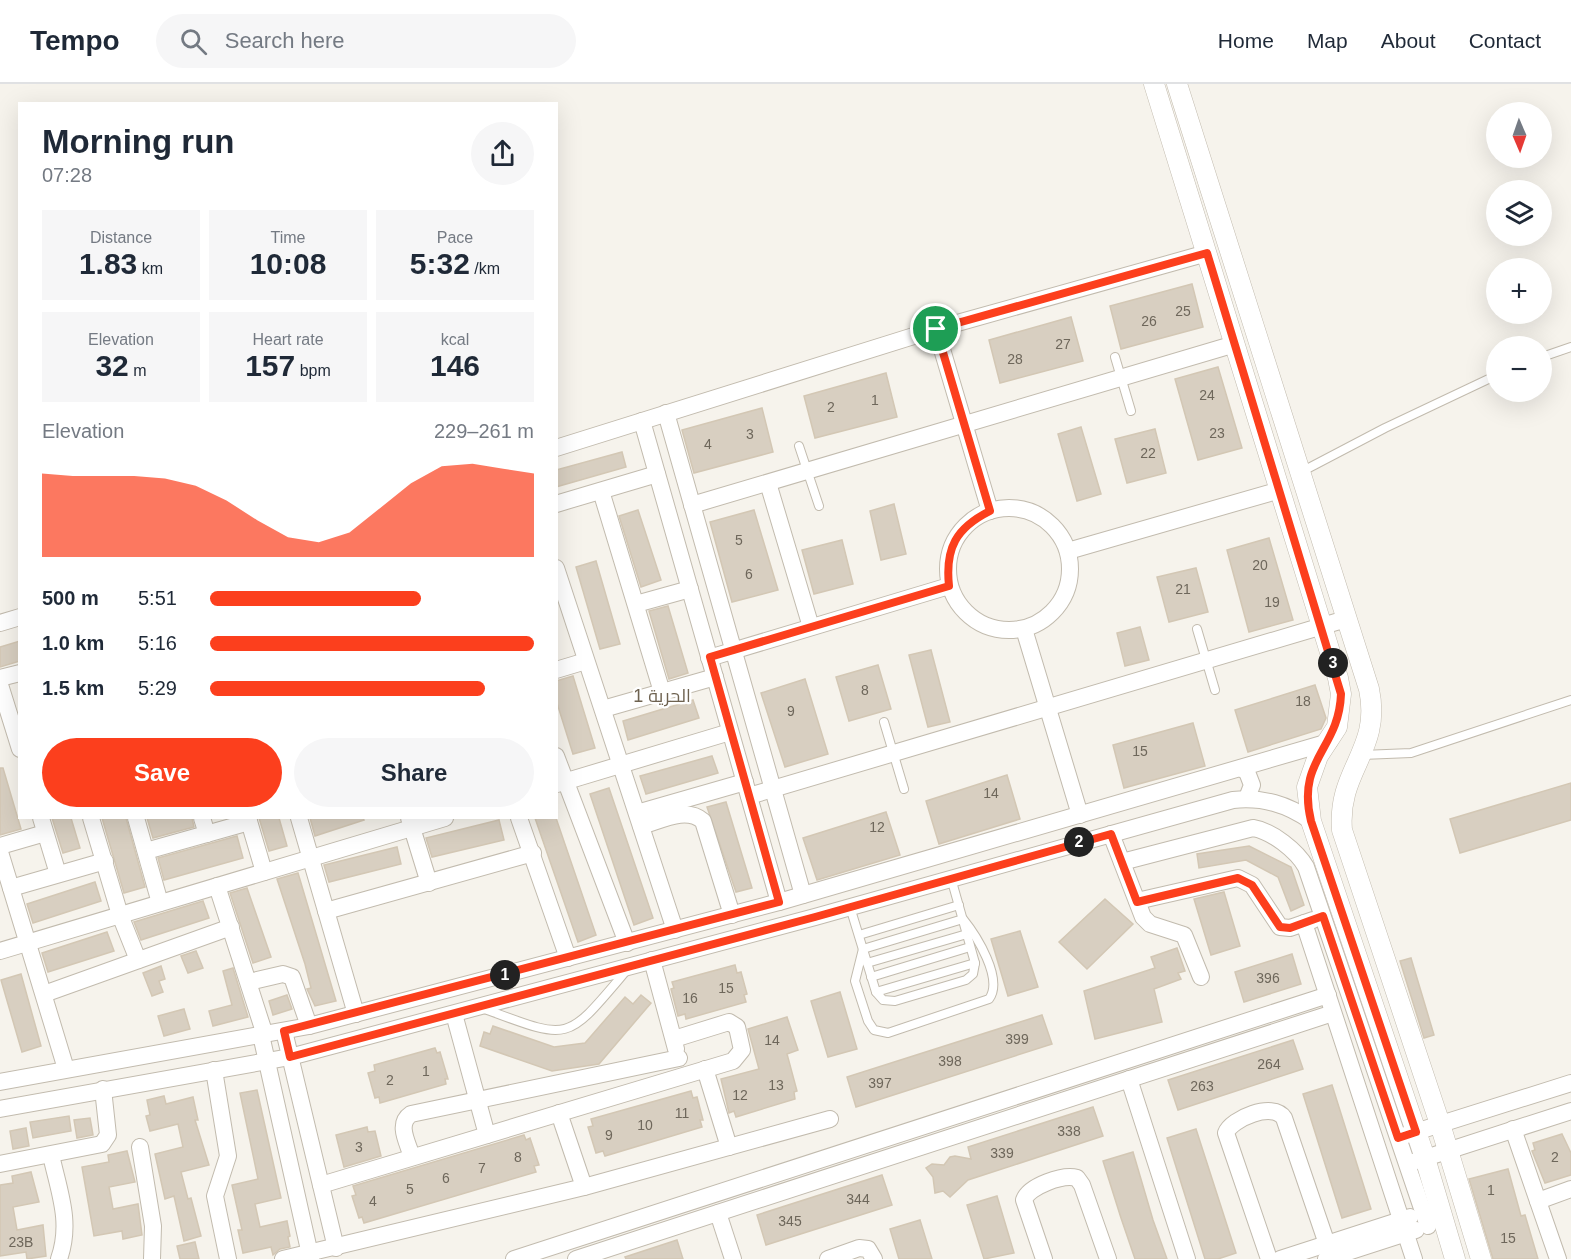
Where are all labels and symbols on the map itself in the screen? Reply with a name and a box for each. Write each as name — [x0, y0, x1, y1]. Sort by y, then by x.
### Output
north arrow — [1486, 102, 1552, 168]
pin — [910, 303, 961, 354]
house number: 25 — [1175, 303, 1191, 319]
house number: 26 — [1141, 313, 1157, 329]
house number: 27 — [1055, 336, 1071, 352]
house number: 28 — [1007, 351, 1023, 367]
house number: 24 — [1199, 387, 1215, 403]
house number: 1 — [871, 392, 879, 408]
house number: 2 — [827, 399, 835, 415]
house number: 23 — [1209, 425, 1225, 441]
house number: 3 — [746, 426, 754, 442]
house number: 4 — [704, 436, 712, 452]
house number: 22 — [1140, 445, 1156, 461]
house number: 5 — [735, 532, 743, 548]
house number: 20 — [1252, 557, 1268, 573]
house number: 6 — [745, 566, 753, 582]
house number: 21 — [1175, 581, 1191, 597]
house number: 19 — [1264, 594, 1280, 610]
pin: 3 — [1318, 648, 1348, 678]
house number: 8 — [861, 682, 869, 698]
district label: الحرية 1 — [633, 686, 691, 707]
house number: 18 — [1295, 693, 1311, 709]
house number: 9 — [787, 703, 795, 719]
house number: 15 — [1132, 743, 1148, 759]
house number: 14 — [983, 785, 999, 801]
house number: 12 — [869, 819, 885, 835]
pin: 2 — [1064, 827, 1094, 857]
pin: 1 — [490, 960, 520, 990]
house number: 396 — [1256, 970, 1280, 986]
house number: 15 — [718, 980, 734, 996]
house number: 16 — [682, 990, 698, 1006]
house number: 399 — [1005, 1031, 1029, 1047]
house number: 14 — [764, 1032, 780, 1048]
house number: 398 — [938, 1053, 962, 1069]
house number: 264 — [1257, 1056, 1281, 1072]
house number: 1 — [422, 1063, 430, 1079]
house number: 2 — [386, 1072, 394, 1088]
house number: 397 — [868, 1075, 892, 1091]
house number: 13 — [768, 1077, 784, 1093]
house number: 263 — [1190, 1078, 1214, 1094]
house number: 12 — [732, 1087, 748, 1103]
house number: 11 — [675, 1105, 689, 1121]
house number: 10 — [637, 1117, 653, 1133]
house number: 338 — [1057, 1123, 1081, 1139]
house number: 9 — [605, 1127, 613, 1143]
house number: 3 — [355, 1139, 363, 1155]
house number: 339 — [990, 1145, 1014, 1161]
house number: 8 — [514, 1149, 522, 1165]
house number: 2 — [1551, 1149, 1559, 1165]
house number: 7 — [478, 1160, 486, 1176]
house number: 6 — [442, 1170, 450, 1186]
house number: 5 — [406, 1181, 414, 1197]
house number: 1 — [1487, 1182, 1495, 1198]
house number: 344 — [846, 1191, 870, 1207]
house number: 4 — [369, 1193, 377, 1209]
house number: 345 — [778, 1213, 802, 1229]
house number: 15 — [1500, 1230, 1516, 1246]
house number: 23B — [9, 1234, 33, 1250]

